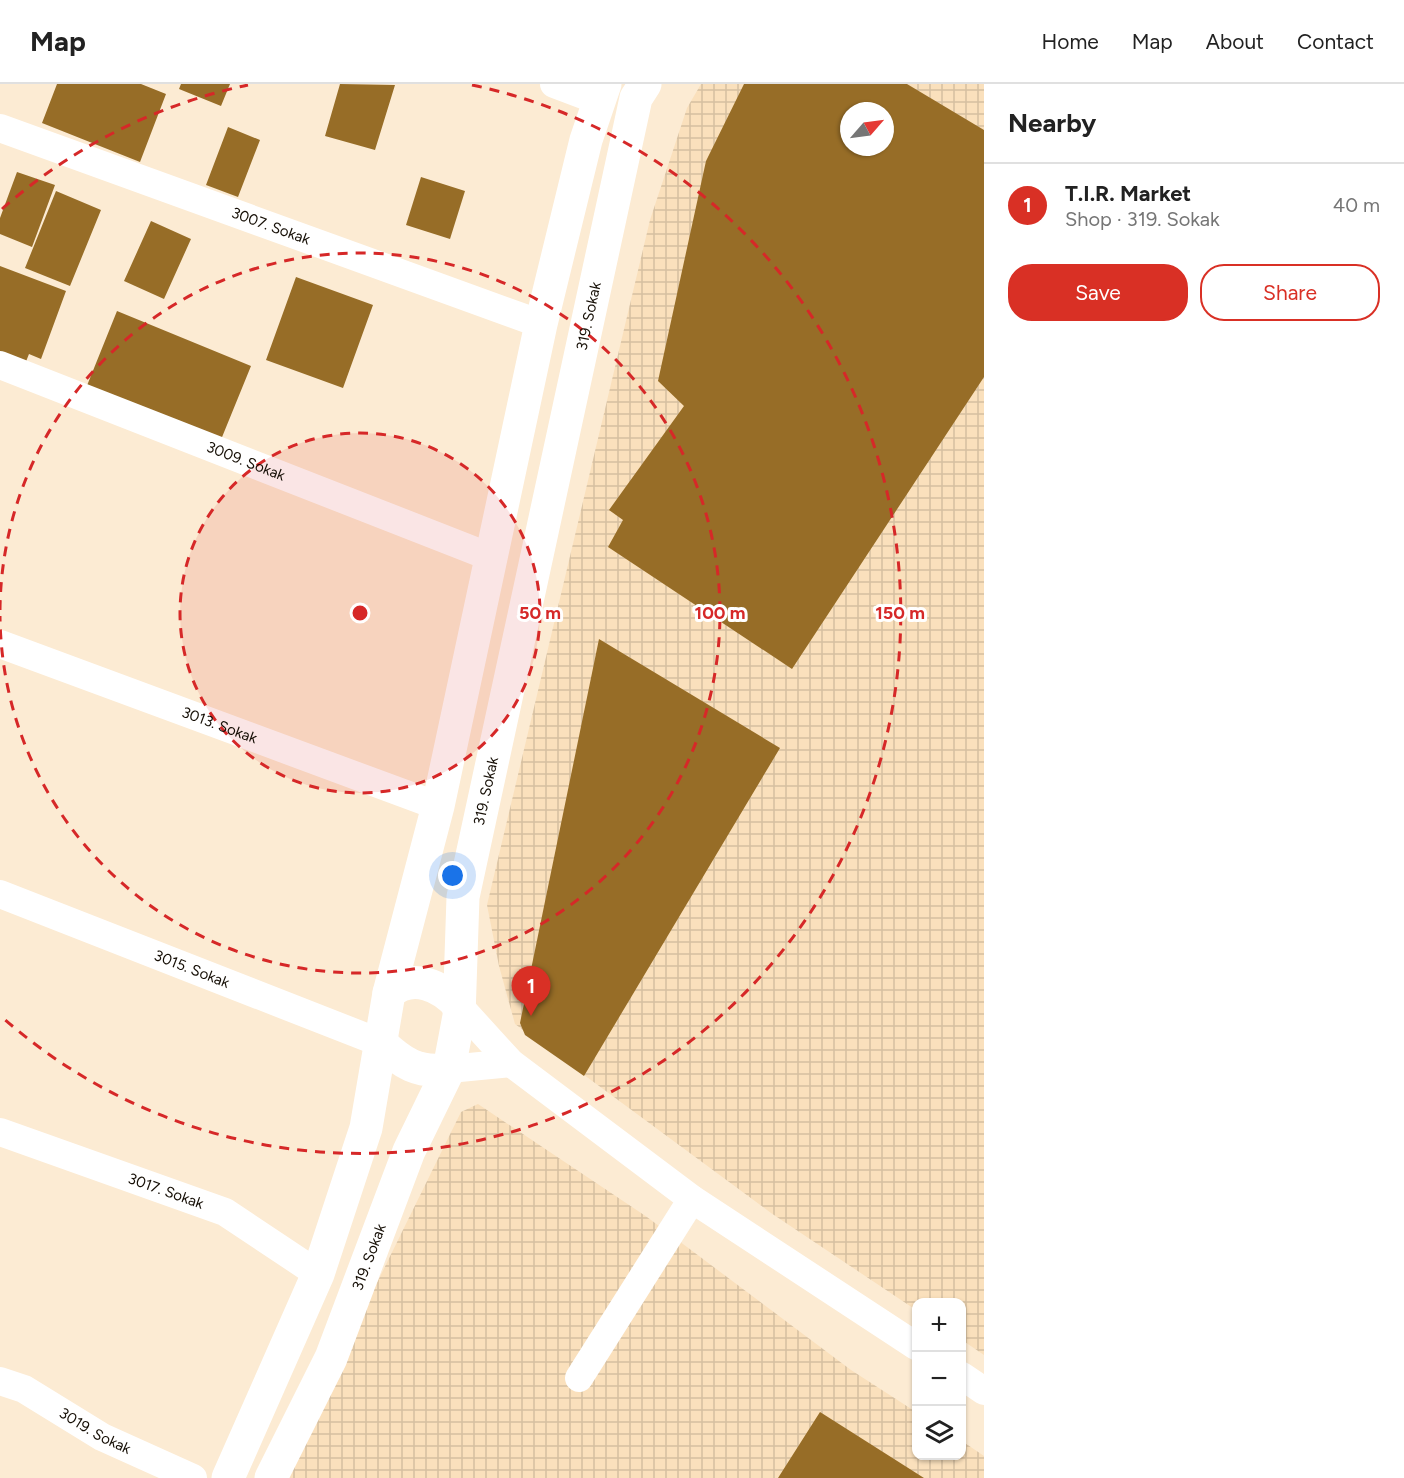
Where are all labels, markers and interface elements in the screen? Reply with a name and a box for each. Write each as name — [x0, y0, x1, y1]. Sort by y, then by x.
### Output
text: Map — [30, 24, 86, 58]
text: Home — [1042, 29, 1099, 54]
text: Map — [1132, 29, 1173, 54]
text: About — [1206, 29, 1264, 54]
text: Contact — [1297, 29, 1374, 54]
north arrow — [840, 102, 894, 156]
text: Nearby — [1008, 107, 1096, 139]
text: T.I.R. Market — [1065, 180, 1191, 207]
text: 1 — [1023, 193, 1032, 217]
text: 40 m — [1333, 193, 1380, 217]
street label: 3007. Sokak — [229, 204, 313, 249]
text: Shop · 319. Sokak — [1065, 207, 1220, 231]
button: Save — [1008, 264, 1188, 321]
button: Share — [1200, 264, 1380, 321]
street label: 319. Sokak — [573, 279, 605, 352]
street label: 3009. Sokak — [204, 438, 288, 485]
text: 50 m — [519, 602, 561, 624]
text: 100 m — [695, 602, 745, 624]
text: 150 m — [875, 602, 925, 624]
centre of rings — [350, 603, 370, 623]
street label: 3013. Sokak — [179, 703, 260, 748]
street label: 319. Sokak — [470, 754, 502, 827]
your location — [438, 861, 467, 890]
street label: 3015. Sokak — [152, 946, 233, 992]
pin: 1 — [512, 966, 550, 1016]
street label: 3017. Sokak — [126, 1169, 207, 1213]
street label: 319. Sokak — [348, 1221, 390, 1293]
map controls — [912, 1298, 966, 1460]
button: + — [912, 1298, 966, 1352]
button: − — [912, 1352, 966, 1406]
street label: 3019. Sokak — [56, 1404, 134, 1458]
button: layers — [912, 1406, 966, 1460]

